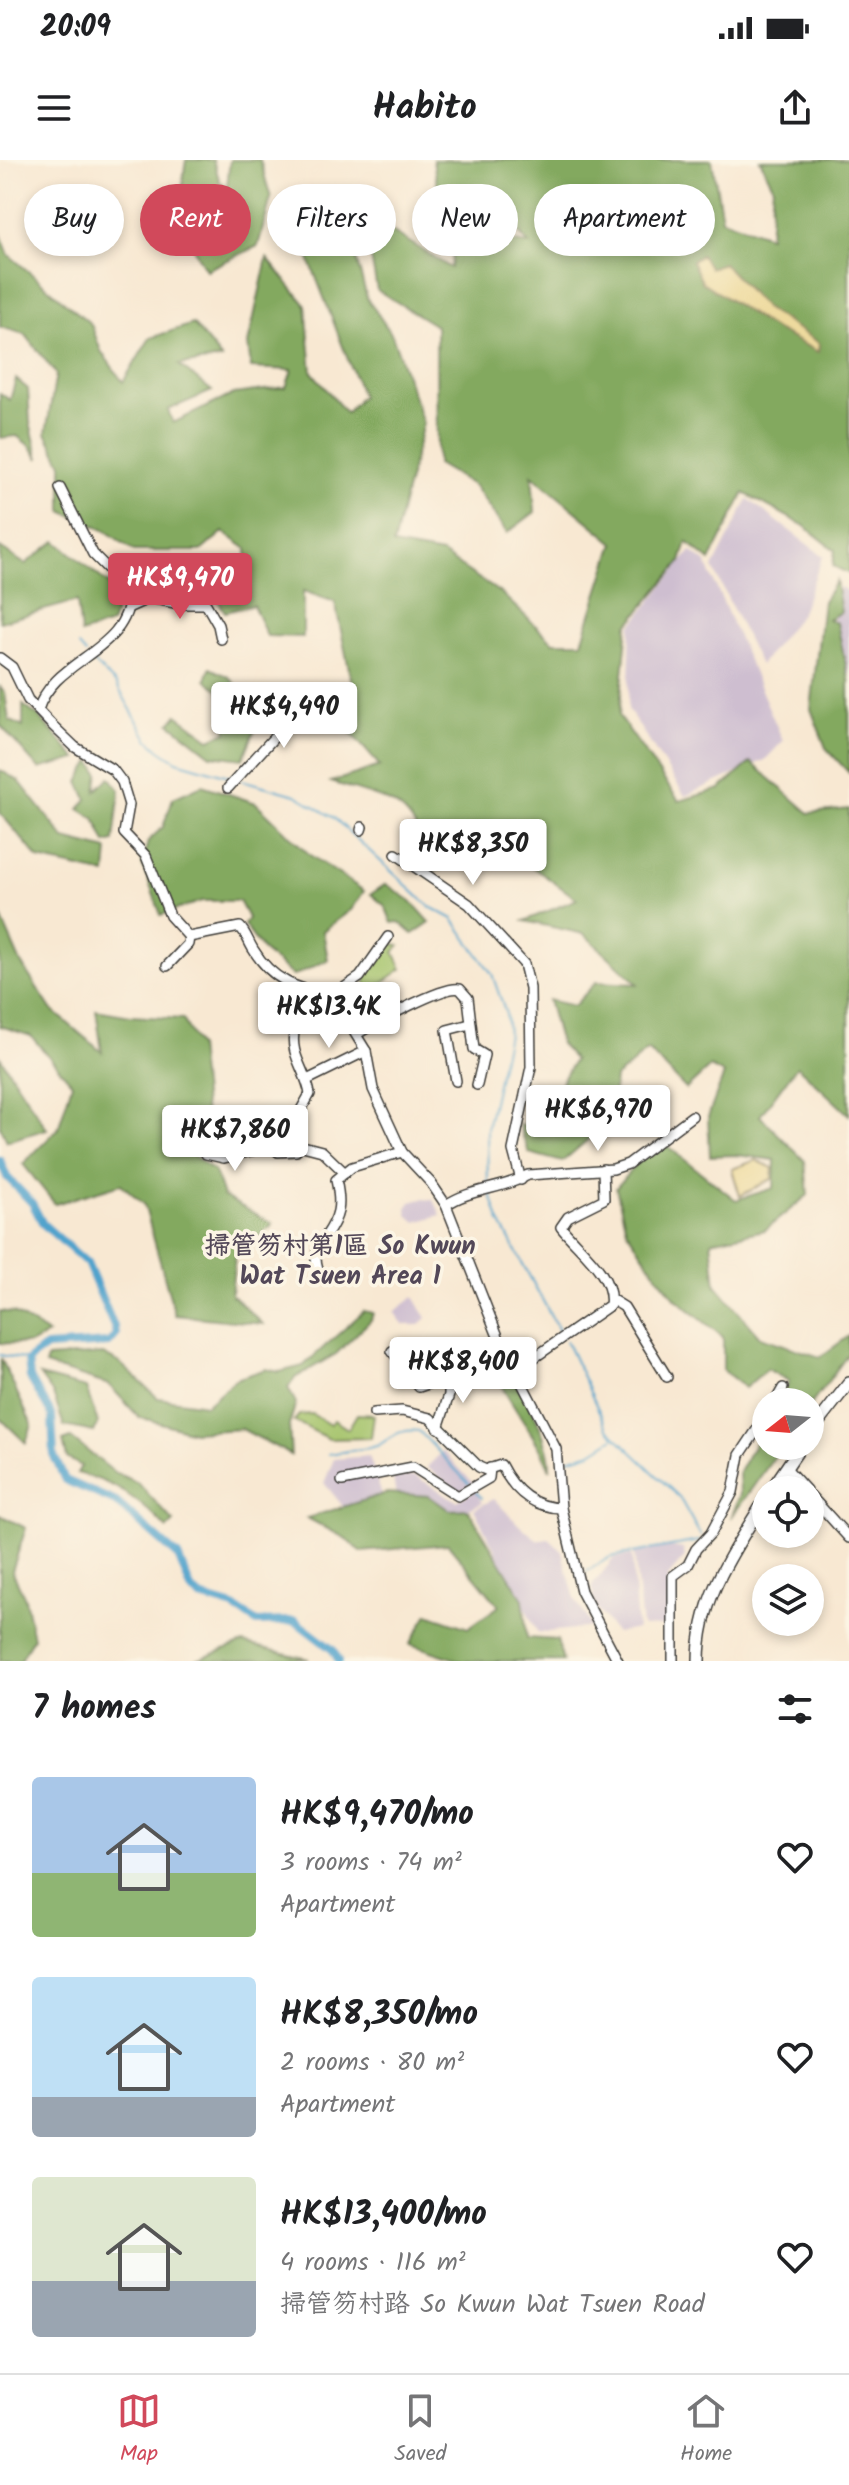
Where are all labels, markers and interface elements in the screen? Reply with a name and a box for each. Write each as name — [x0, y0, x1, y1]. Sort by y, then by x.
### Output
text: 20:09 — [40, 4, 111, 52]
text: Habito — [372, 80, 477, 137]
icon: menu — [32, 86, 76, 130]
icon: share — [773, 86, 817, 130]
chip: Buy — [24, 184, 124, 256]
chip: Rent — [140, 184, 251, 256]
chip: Filters — [267, 184, 396, 256]
chip: New — [412, 184, 518, 256]
chip: Apartment — [534, 184, 715, 256]
pin: HK$9,470 — [97, 553, 263, 621]
text: HK$9,470 — [126, 558, 234, 600]
pin: HK$4,490 — [201, 682, 367, 750]
text: HK$4,490 — [229, 687, 339, 729]
pin: HK$8,350 — [390, 819, 556, 887]
text: HK$8,350 — [418, 824, 528, 866]
pin: HK$13.4K — [246, 982, 412, 1050]
text: HK$13.4K — [276, 987, 382, 1029]
pin: HK$6,970 — [515, 1085, 681, 1153]
text: HK$6,970 — [544, 1090, 652, 1132]
pin: HK$7,860 — [152, 1105, 318, 1173]
text: HK$7,860 — [180, 1110, 290, 1152]
district label: 掃管笏村第1區 So Kwun Wat Tsuen Area 1 — [204, 1226, 476, 1298]
pin: HK$8,400 — [380, 1337, 546, 1405]
text: HK$8,400 — [408, 1342, 518, 1384]
north arrow — [752, 1388, 824, 1460]
map controls — [752, 1388, 824, 1636]
button: locate — [752, 1476, 824, 1548]
button: layers — [752, 1564, 824, 1636]
text: 7 homes — [32, 1682, 156, 1736]
icon: filters — [773, 1687, 817, 1731]
text: HK$9,470/mo — [280, 1788, 474, 1842]
icon: home — [96, 1809, 192, 1905]
icon: heart — [773, 1835, 817, 1879]
text: 3 rooms · 74 m² — [280, 1842, 462, 1884]
text: Apartment — [280, 1884, 395, 1926]
text: HK$8,350/mo — [280, 1988, 478, 2042]
icon: home — [96, 2009, 192, 2105]
icon: heart — [773, 2035, 817, 2079]
text: 2 rooms · 80 m² — [280, 2042, 464, 2084]
text: Apartment — [280, 2084, 395, 2126]
text: HK$13,400/mo — [280, 2188, 487, 2242]
icon: home — [96, 2209, 192, 2305]
icon: heart — [773, 2235, 817, 2279]
text: 4 rooms · 116 m² — [280, 2242, 466, 2284]
text: 掃管笏村路 So Kwun Wat Tsuen Road — [280, 2284, 705, 2326]
tab: Map — [117, 2389, 161, 2472]
tab: Saved — [394, 2389, 447, 2472]
tab: Home — [680, 2389, 732, 2472]

